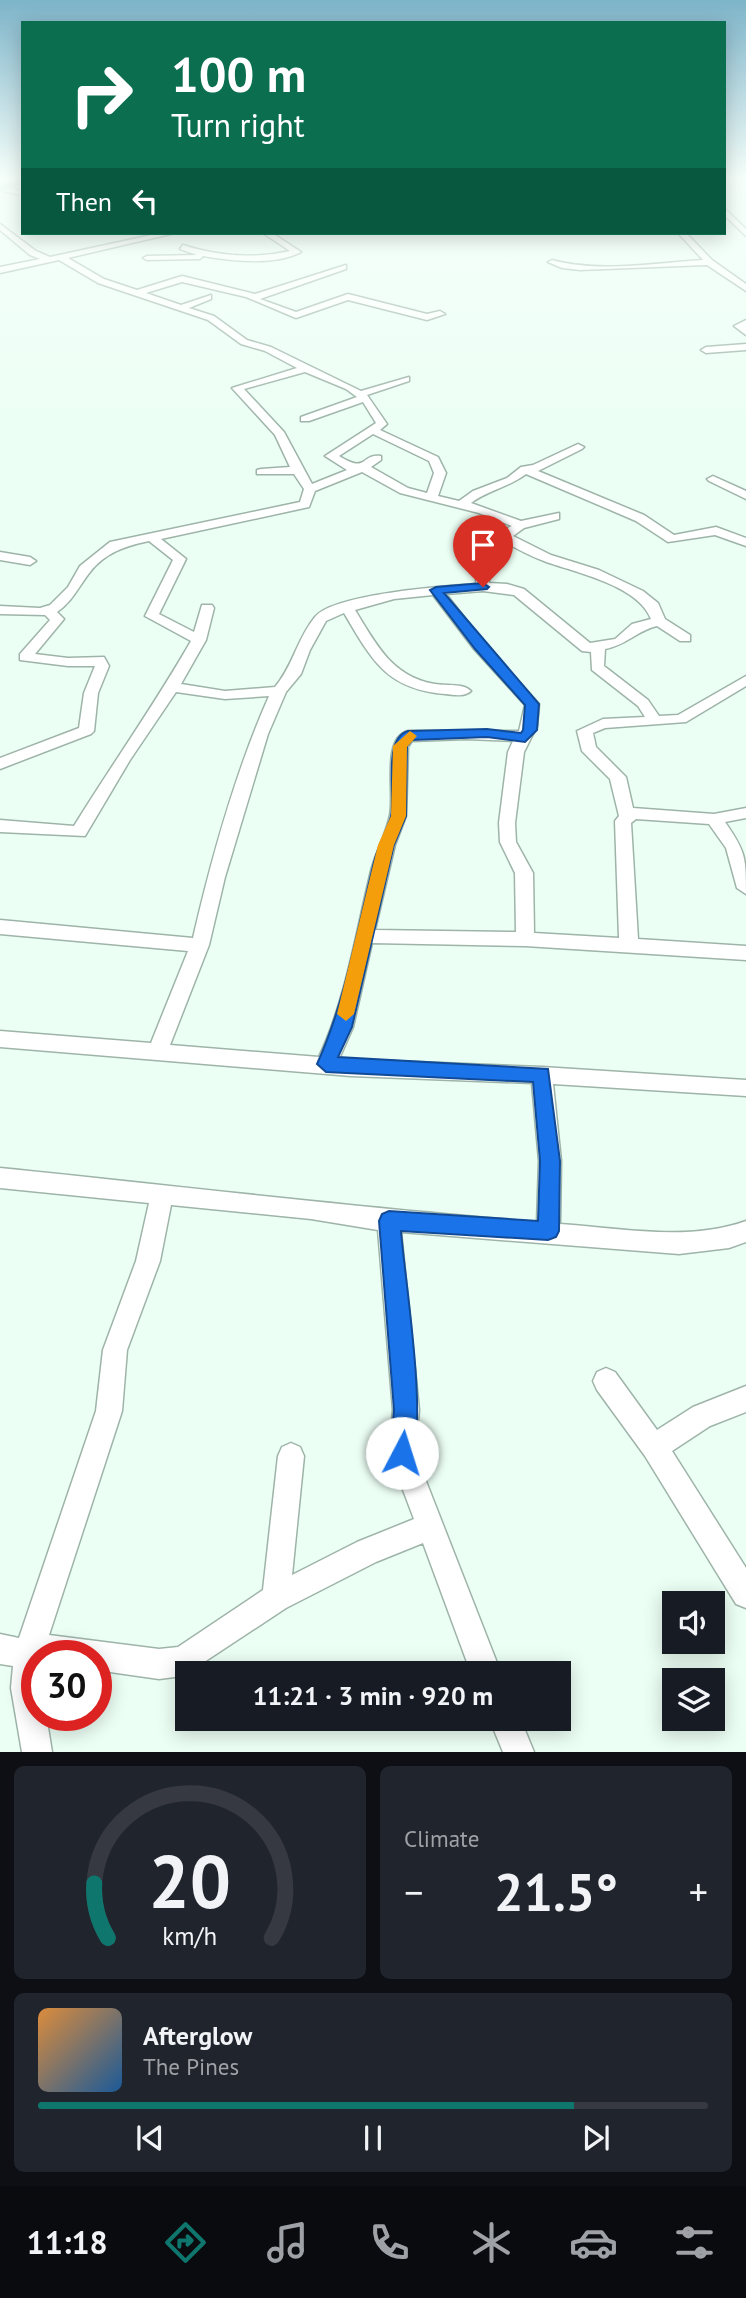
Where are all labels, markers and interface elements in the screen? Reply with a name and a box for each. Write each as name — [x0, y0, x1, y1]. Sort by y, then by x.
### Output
text: 100 m — [171, 42, 306, 106]
icon: right — [56, 49, 147, 140]
text: Turn right — [171, 104, 305, 146]
icon: left — [126, 182, 164, 220]
text: Then — [56, 185, 112, 218]
pin — [453, 515, 513, 587]
icon: arrive — [464, 526, 502, 564]
position arrow — [365, 1416, 439, 1490]
map controls — [662, 1591, 725, 1731]
button: sound — [662, 1591, 725, 1654]
speed limit sign: 30 — [21, 1640, 112, 1731]
button: layers — [662, 1668, 725, 1731]
text: 11:21 · 3 min · 920 m — [253, 1679, 493, 1712]
text: Climate — [404, 1824, 479, 1853]
text: 20 — [149, 1835, 231, 1929]
text: 21.5° — [494, 1858, 618, 1925]
text: − — [404, 1867, 423, 1916]
text: + — [689, 1867, 708, 1916]
text: km/h — [163, 1920, 217, 1952]
text: Afterglow — [143, 2019, 252, 2052]
text: The Pines — [143, 2052, 239, 2081]
icon: previous — [131, 2119, 169, 2157]
icon: pause — [354, 2119, 392, 2157]
icon: next — [577, 2119, 615, 2157]
icon: directions — [161, 2218, 210, 2267]
icon: music — [263, 2218, 312, 2267]
icon: phone — [365, 2218, 414, 2267]
icon: climate — [467, 2218, 516, 2267]
icon: car — [569, 2218, 618, 2267]
icon: filters — [670, 2218, 719, 2267]
text: 11:18 — [26, 2221, 108, 2263]

